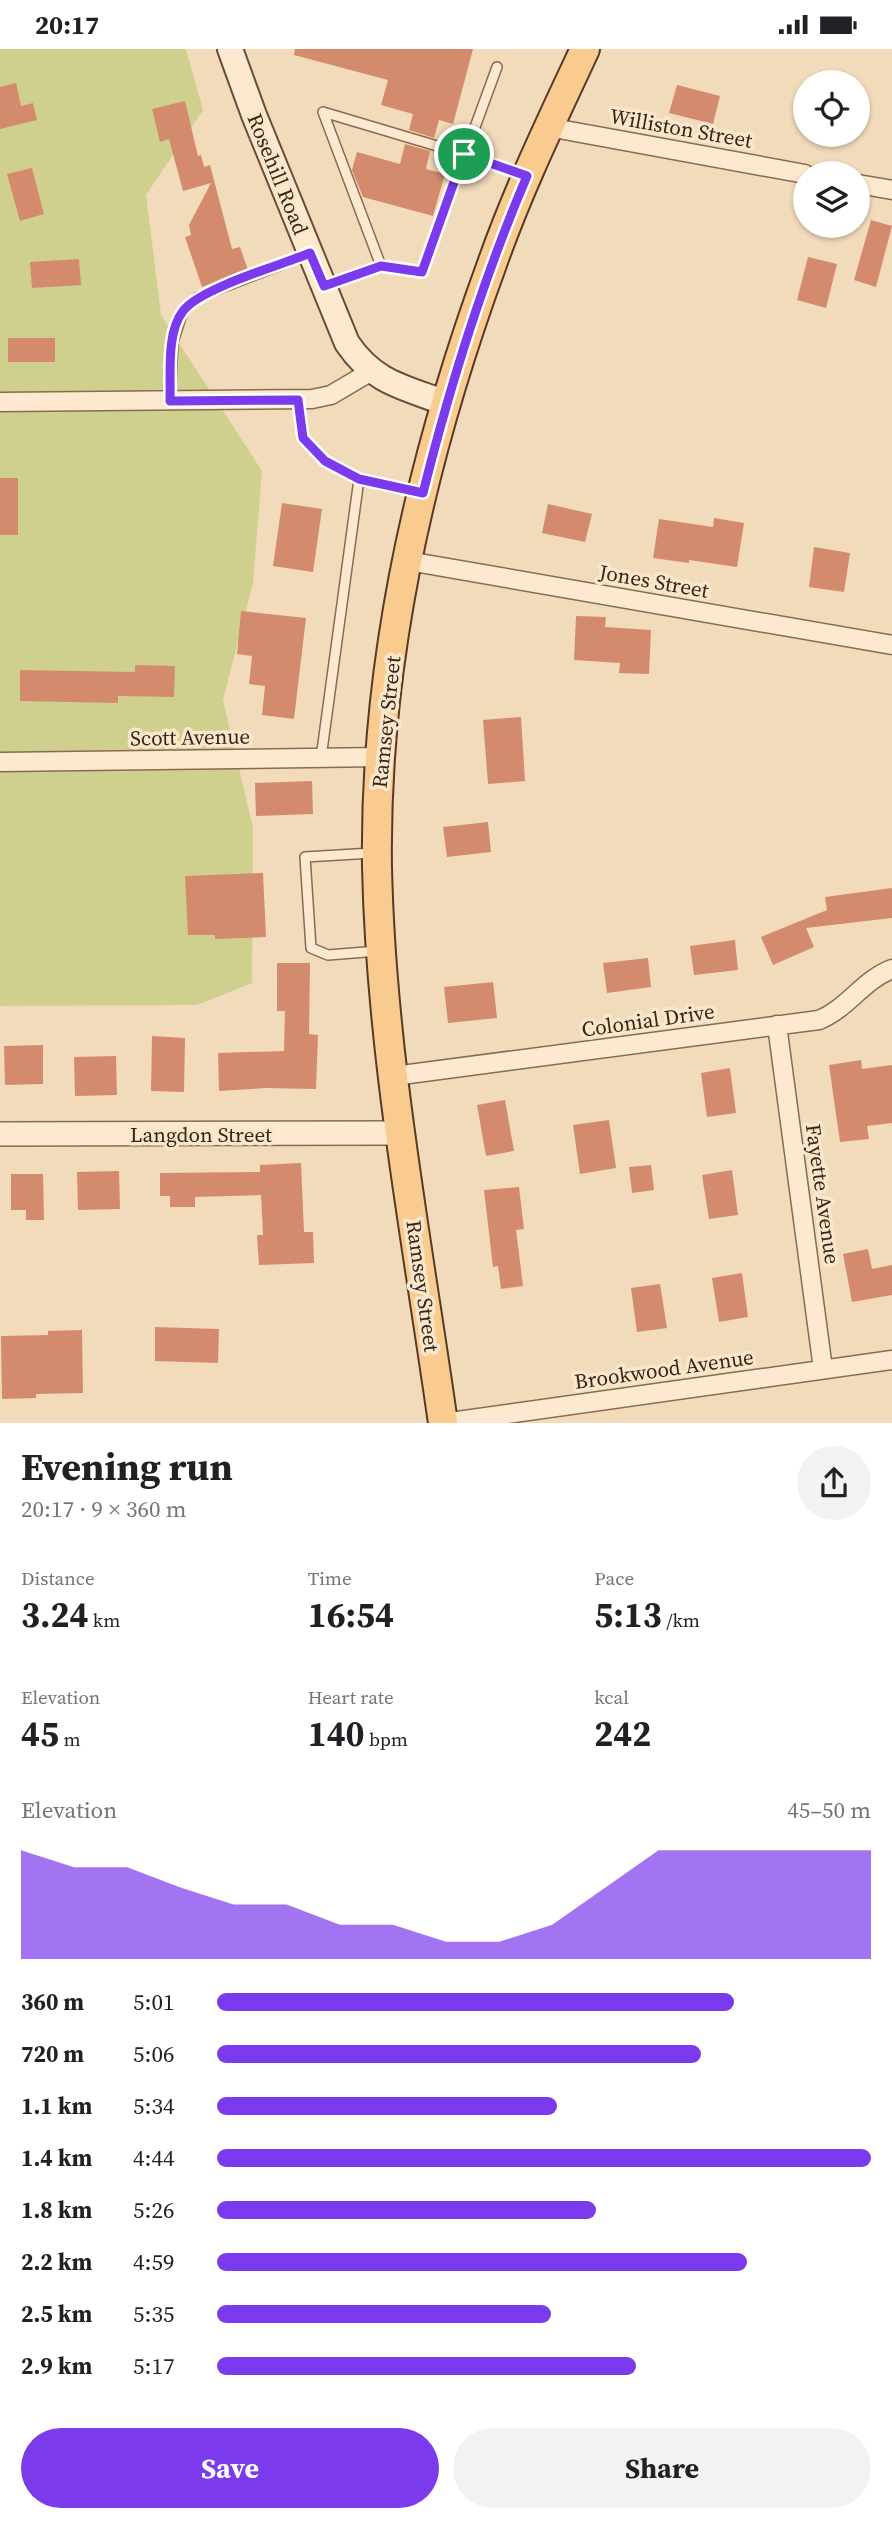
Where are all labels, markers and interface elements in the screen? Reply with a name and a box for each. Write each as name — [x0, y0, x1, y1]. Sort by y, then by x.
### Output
text: 20:17 — [35, 7, 99, 43]
map controls — [793, 70, 870, 238]
button: locate — [793, 70, 870, 147]
street label: Williston Street — [607, 101, 755, 155]
street label: Rosehill Road — [240, 109, 316, 239]
pin — [434, 124, 494, 184]
icon: arrive — [445, 135, 483, 173]
button: layers — [793, 161, 870, 238]
street label: Jones Street — [596, 557, 711, 605]
street label: Ramsey Street — [365, 654, 407, 790]
street label: Scott Avenue — [130, 721, 250, 753]
street label: Colonial Drive — [580, 996, 716, 1044]
street label: Langdon Street — [130, 1120, 272, 1149]
street label: Fayette Avenue — [799, 1122, 847, 1266]
street label: Ramsey Street — [399, 1218, 447, 1354]
street label: Brookwood Avenue — [573, 1342, 755, 1396]
text: Evening run — [21, 1441, 233, 1493]
button: share — [797, 1446, 871, 1520]
text: 20:17 · 9 × 360 m — [21, 1493, 187, 1525]
text: Distance — [21, 1565, 95, 1591]
text: Time — [308, 1565, 352, 1591]
text: Pace — [594, 1565, 634, 1591]
text: 3.24 — [21, 1591, 88, 1639]
text: 16:54 — [308, 1591, 394, 1639]
text: 5:13 — [594, 1591, 662, 1639]
text: km — [88, 1607, 120, 1633]
text: /km — [662, 1607, 700, 1633]
text: Elevation — [21, 1684, 100, 1710]
text: Heart rate — [308, 1684, 394, 1710]
text: kcal — [594, 1684, 629, 1710]
text: 45 — [21, 1710, 59, 1758]
text: 140 — [308, 1710, 365, 1758]
text: 242 — [594, 1710, 651, 1758]
text: m — [59, 1726, 81, 1752]
text: bpm — [365, 1726, 408, 1752]
text: Elevation — [21, 1794, 117, 1826]
text: 45–50 m — [787, 1794, 871, 1826]
text: 360 m — [21, 1986, 84, 2018]
text: 5:01 — [133, 1986, 174, 2018]
text: 720 m — [21, 2038, 84, 2070]
text: 5:06 — [133, 2038, 174, 2070]
text: 1.1 km — [21, 2090, 92, 2122]
text: 5:34 — [133, 2090, 174, 2122]
text: 1.4 km — [21, 2142, 92, 2174]
text: 4:44 — [133, 2142, 174, 2174]
text: 1.8 km — [21, 2194, 92, 2226]
text: 5:26 — [133, 2194, 174, 2226]
text: 2.2 km — [21, 2246, 92, 2278]
text: 4:59 — [133, 2246, 174, 2278]
text: 2.5 km — [21, 2298, 92, 2330]
text: 5:35 — [133, 2298, 174, 2330]
text: 2.9 km — [21, 2350, 92, 2382]
text: 5:17 — [133, 2350, 174, 2382]
button: Save — [21, 2428, 439, 2508]
button: Share — [453, 2428, 871, 2508]

